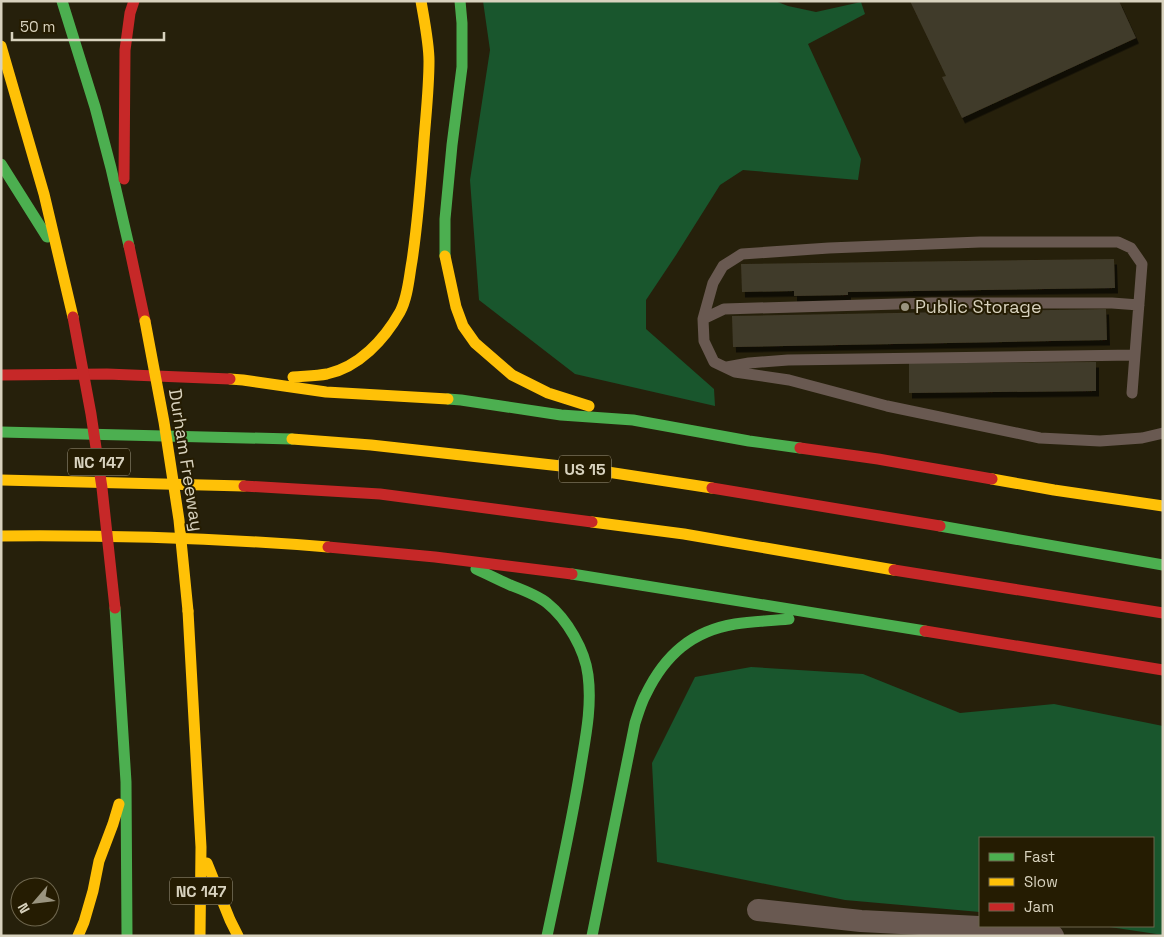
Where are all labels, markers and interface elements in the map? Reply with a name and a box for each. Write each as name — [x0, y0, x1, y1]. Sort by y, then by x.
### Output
scale bar — [12, 10, 165, 42]
text: 50 m — [20, 17, 55, 36]
place label: Public Storage — [915, 295, 1042, 318]
marker: Public Storage — [899, 301, 911, 313]
street label: Durham Freeway — [164, 387, 209, 533]
road number: NC 147 — [68, 448, 130, 476]
road number: US 15 — [559, 456, 611, 482]
legend — [979, 837, 1154, 927]
text: Fast — [1024, 847, 1055, 866]
text: Slow — [1024, 872, 1058, 891]
north arrow — [10, 877, 60, 927]
road number: NC 147 — [170, 878, 232, 904]
text: Jam — [1024, 897, 1054, 916]
text: N — [13, 900, 34, 916]

